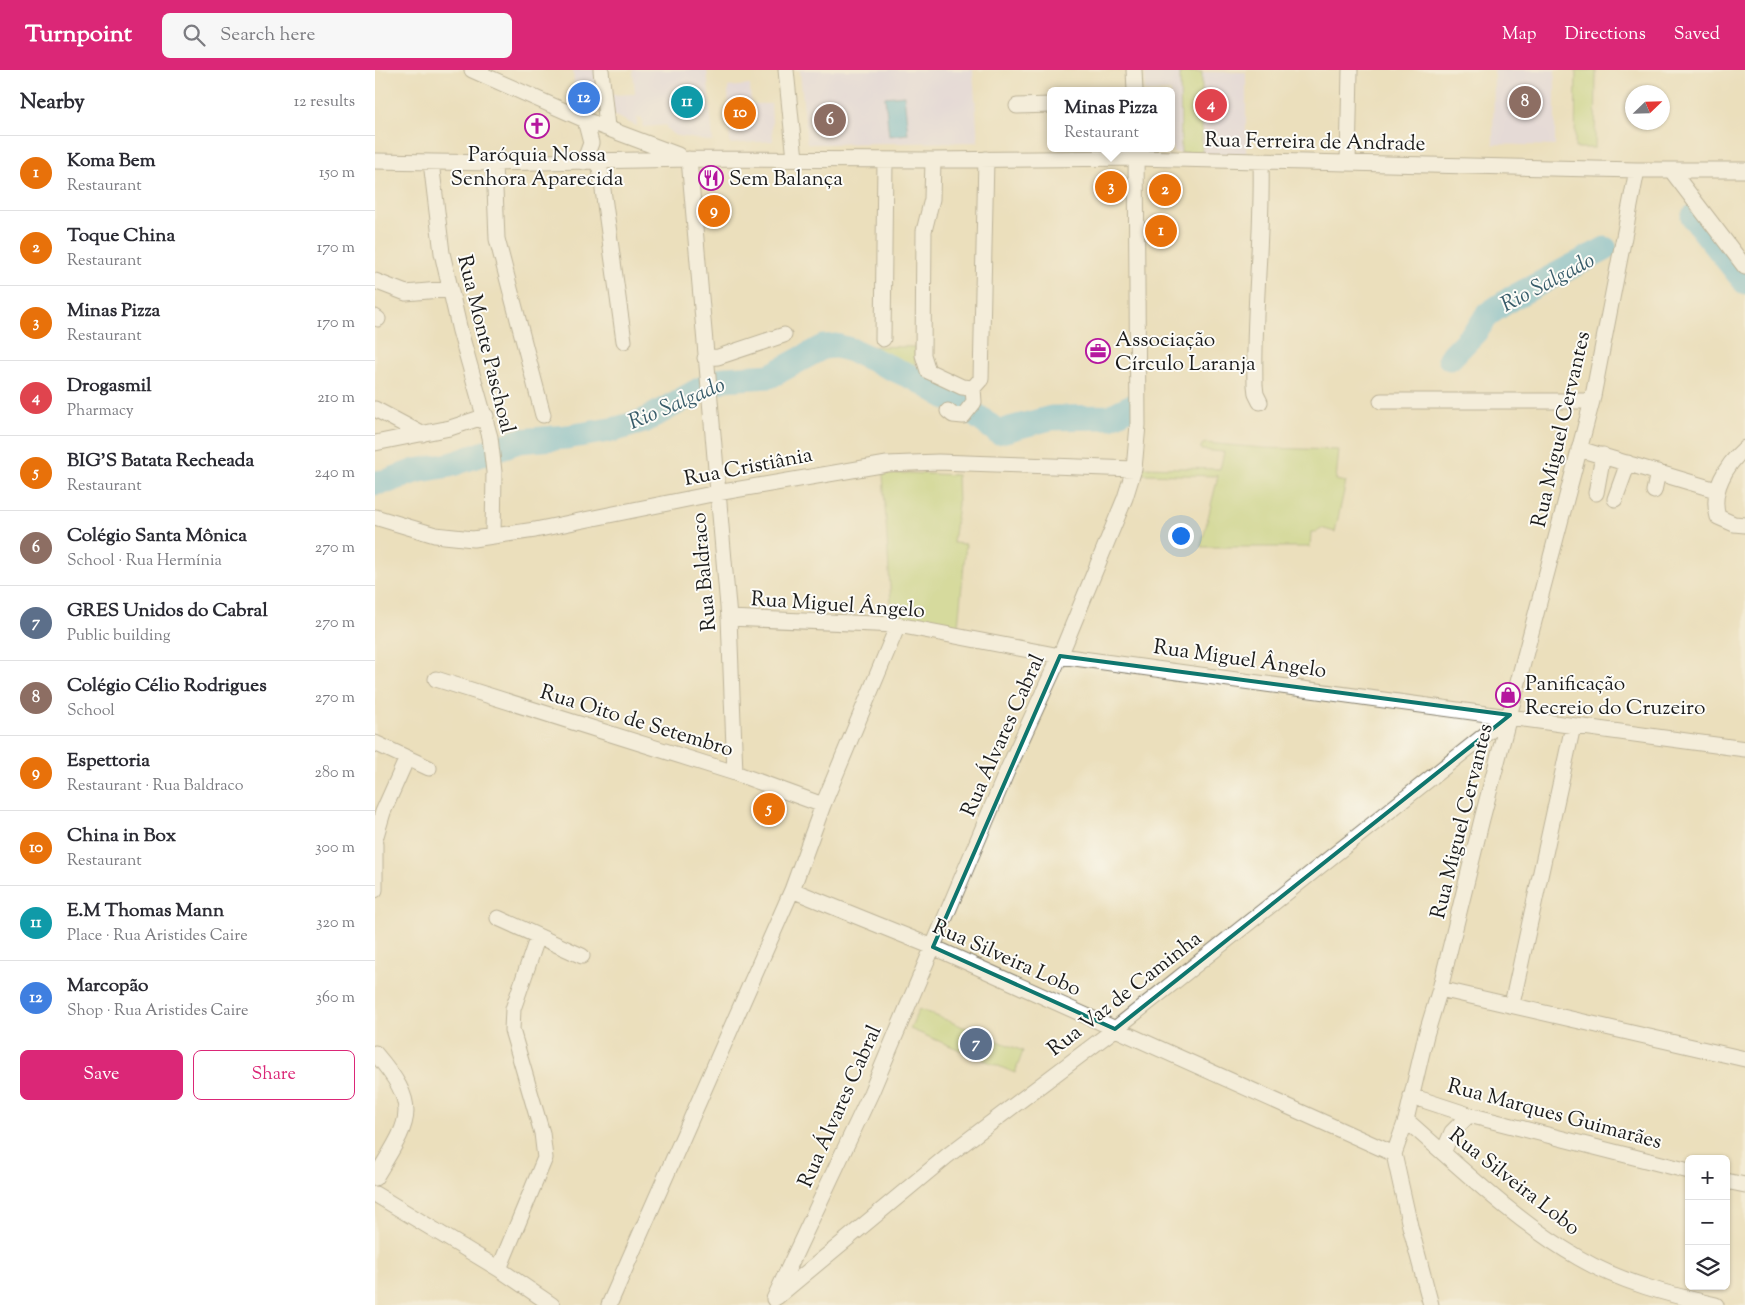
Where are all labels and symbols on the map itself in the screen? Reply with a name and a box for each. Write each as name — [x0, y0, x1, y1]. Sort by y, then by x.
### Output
pin: 12 — [568, 79, 600, 117]
pin: 11 — [671, 83, 703, 121]
pin: 8 — [1509, 83, 1541, 121]
north arrow — [1625, 85, 1670, 130]
pin: 4 — [1195, 86, 1227, 124]
pin: 10 — [724, 94, 756, 132]
pin: 6 — [814, 101, 846, 139]
church icon: Paróquia Nossa Senhora Aparecida — [524, 113, 550, 139]
street label: Rua Ferreira de Andrade — [1204, 126, 1426, 160]
place label: Paróquia Nossa Senhora Aparecida — [451, 141, 624, 195]
restaurant icon: Sem Balança — [698, 165, 724, 191]
place label: Sem Balança — [729, 165, 843, 195]
pin: 3 — [1095, 168, 1127, 206]
pin: 2 — [1149, 171, 1181, 209]
pin: 9 — [698, 192, 730, 230]
pin: 1 — [1145, 212, 1177, 250]
water label: Rio Salgado — [1496, 245, 1601, 322]
street label: Rua Monte Paschoal — [448, 252, 522, 437]
place label: Associação Círculo Laranja — [1115, 326, 1256, 380]
street label: Rua Miguel Cervantes — [1525, 328, 1599, 530]
office icon: Associação Círculo Laranja — [1085, 338, 1111, 364]
water label: Rio Salgado — [624, 370, 731, 439]
street label: Rua Cristiânia — [682, 441, 816, 495]
street label: Rua Baldraco — [685, 511, 725, 633]
your location — [1168, 523, 1194, 549]
street label: Rua Miguel Ângelo — [750, 585, 926, 627]
street label: Rua Miguel Ângelo — [1151, 633, 1328, 687]
street label: Rua Álvares Cabral — [954, 650, 1053, 822]
place label: Panificação Recreio do Cruzeiro — [1525, 670, 1705, 724]
street label: Rua Oito de Setembro — [536, 678, 737, 766]
shop icon: Panificação Recreio do Cruzeiro — [1495, 682, 1521, 708]
street label: Rua Miguel Cervantes — [1424, 721, 1502, 922]
pin: 5 — [753, 790, 785, 828]
street label: Rua Silveira Lobo — [927, 913, 1085, 1005]
street label: Rua Vaz de Caminha — [1042, 925, 1209, 1064]
street label: Rua Álvares Cabral — [791, 1021, 890, 1193]
pin: 7 — [960, 1025, 992, 1063]
street label: Rua Marques Guimarães — [1444, 1072, 1665, 1158]
street label: Rua Silveira Lobo — [1442, 1122, 1586, 1244]

